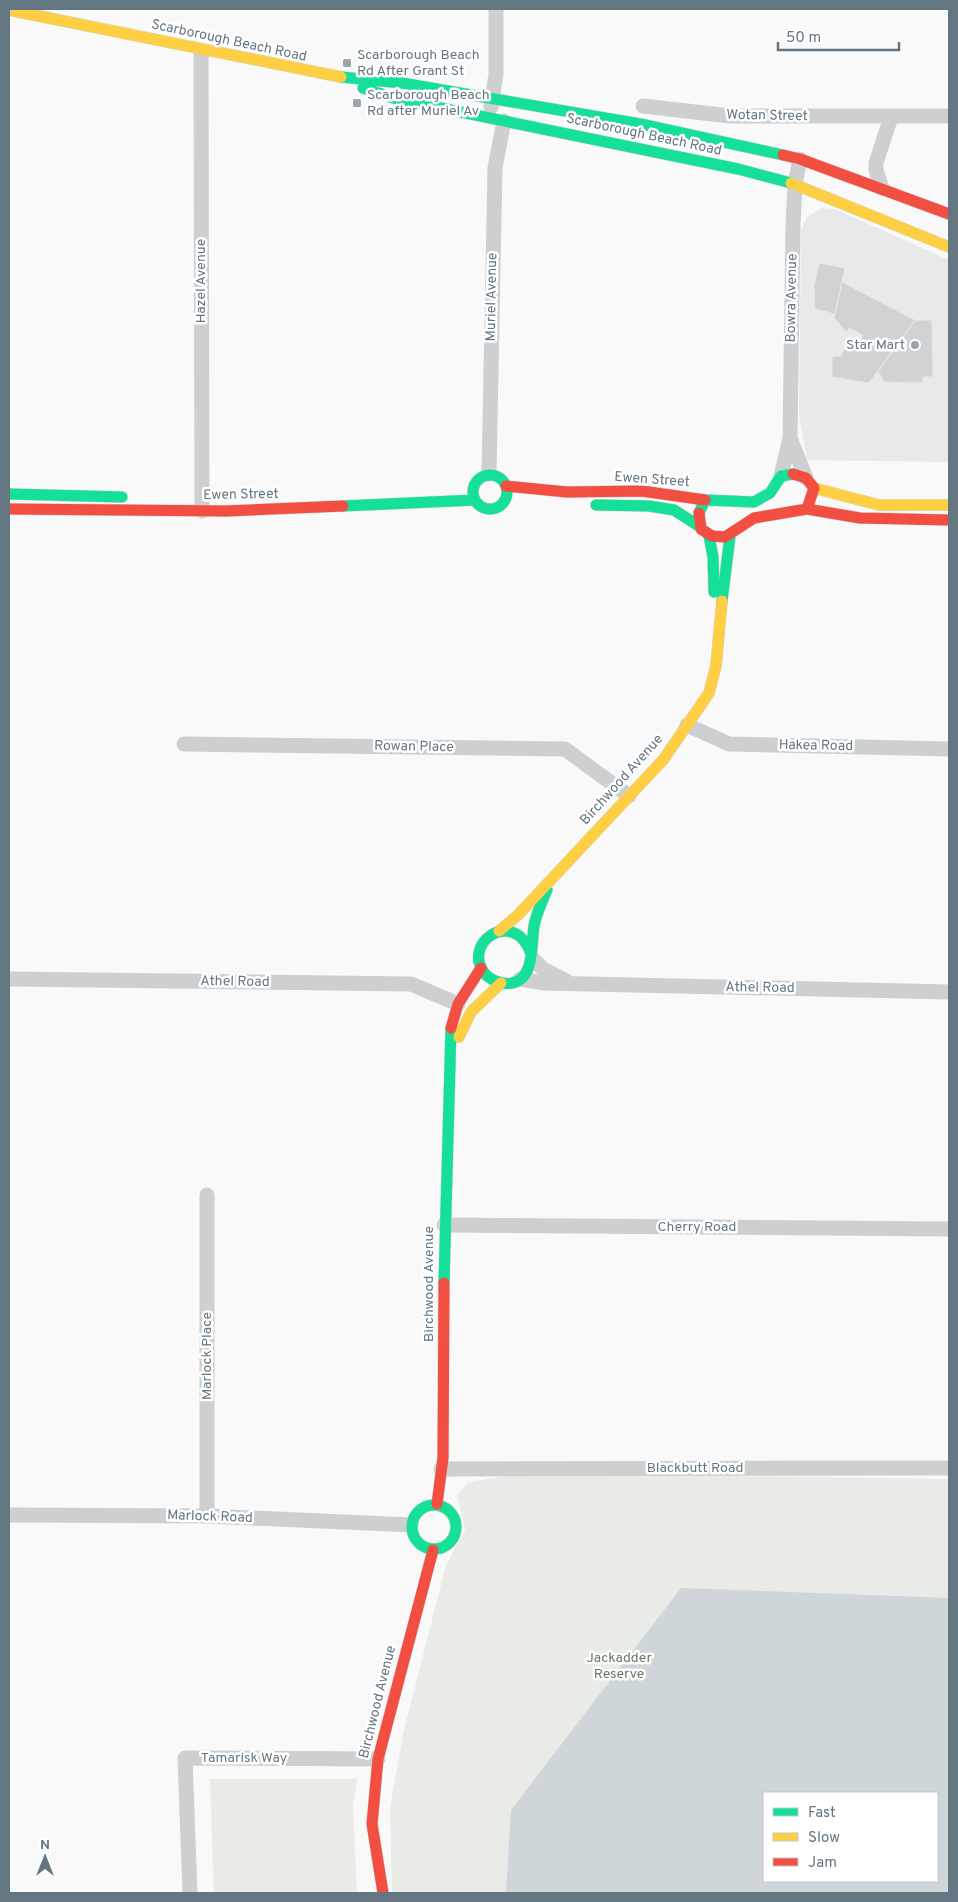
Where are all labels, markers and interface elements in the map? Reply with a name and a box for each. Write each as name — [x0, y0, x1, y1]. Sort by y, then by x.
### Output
street label: Scarborough Beach Road — [150, 16, 308, 66]
scale bar — [778, 20, 899, 52]
text: 50 m — [786, 29, 821, 48]
place label: Scarborough Beach Rd After Grant St — [357, 47, 480, 80]
marker: Scarborough Beach Rd After Grant St — [341, 57, 353, 69]
place label: Scarborough Beach Rd after Muriel Av — [367, 87, 490, 120]
marker: Scarborough Beach Rd after Muriel Av — [351, 97, 363, 109]
street label: Wotan Street — [726, 107, 808, 125]
street label: Scarborough Beach Road — [565, 110, 723, 160]
street label: Hazel Avenue — [193, 239, 210, 323]
street label: Muriel Avenue — [483, 252, 501, 342]
street label: Bowra Avenue — [783, 253, 801, 343]
place label: Star Mart — [846, 337, 905, 354]
marker: Star Mart — [909, 339, 921, 351]
street label: Ewen Street — [614, 469, 690, 491]
street label: Ewen Street — [203, 486, 279, 504]
street label: Birchwood Avenue — [577, 731, 667, 829]
street label: Hakea Road — [779, 737, 853, 755]
street label: Rowan Place — [374, 738, 454, 756]
street label: Athel Road — [200, 973, 270, 991]
street label: Athel Road — [725, 979, 795, 997]
street label: Cherry Road — [658, 1219, 736, 1236]
street label: Birchwood Avenue — [421, 1226, 438, 1342]
street label: Marlock Place — [199, 1312, 216, 1400]
street label: Blackbutt Road — [647, 1460, 743, 1477]
street label: Marlock Road — [167, 1507, 253, 1527]
street label: Birchwood Avenue — [356, 1644, 400, 1760]
park label: Jackadder Reserve — [586, 1650, 652, 1683]
street label: Tamarisk Way — [201, 1750, 287, 1767]
legend — [763, 1792, 938, 1882]
text: Fast — [808, 1804, 836, 1823]
text: Slow — [808, 1829, 840, 1848]
north arrow — [20, 1832, 70, 1882]
text: N — [40, 1837, 50, 1854]
text: Jam — [808, 1854, 837, 1873]

